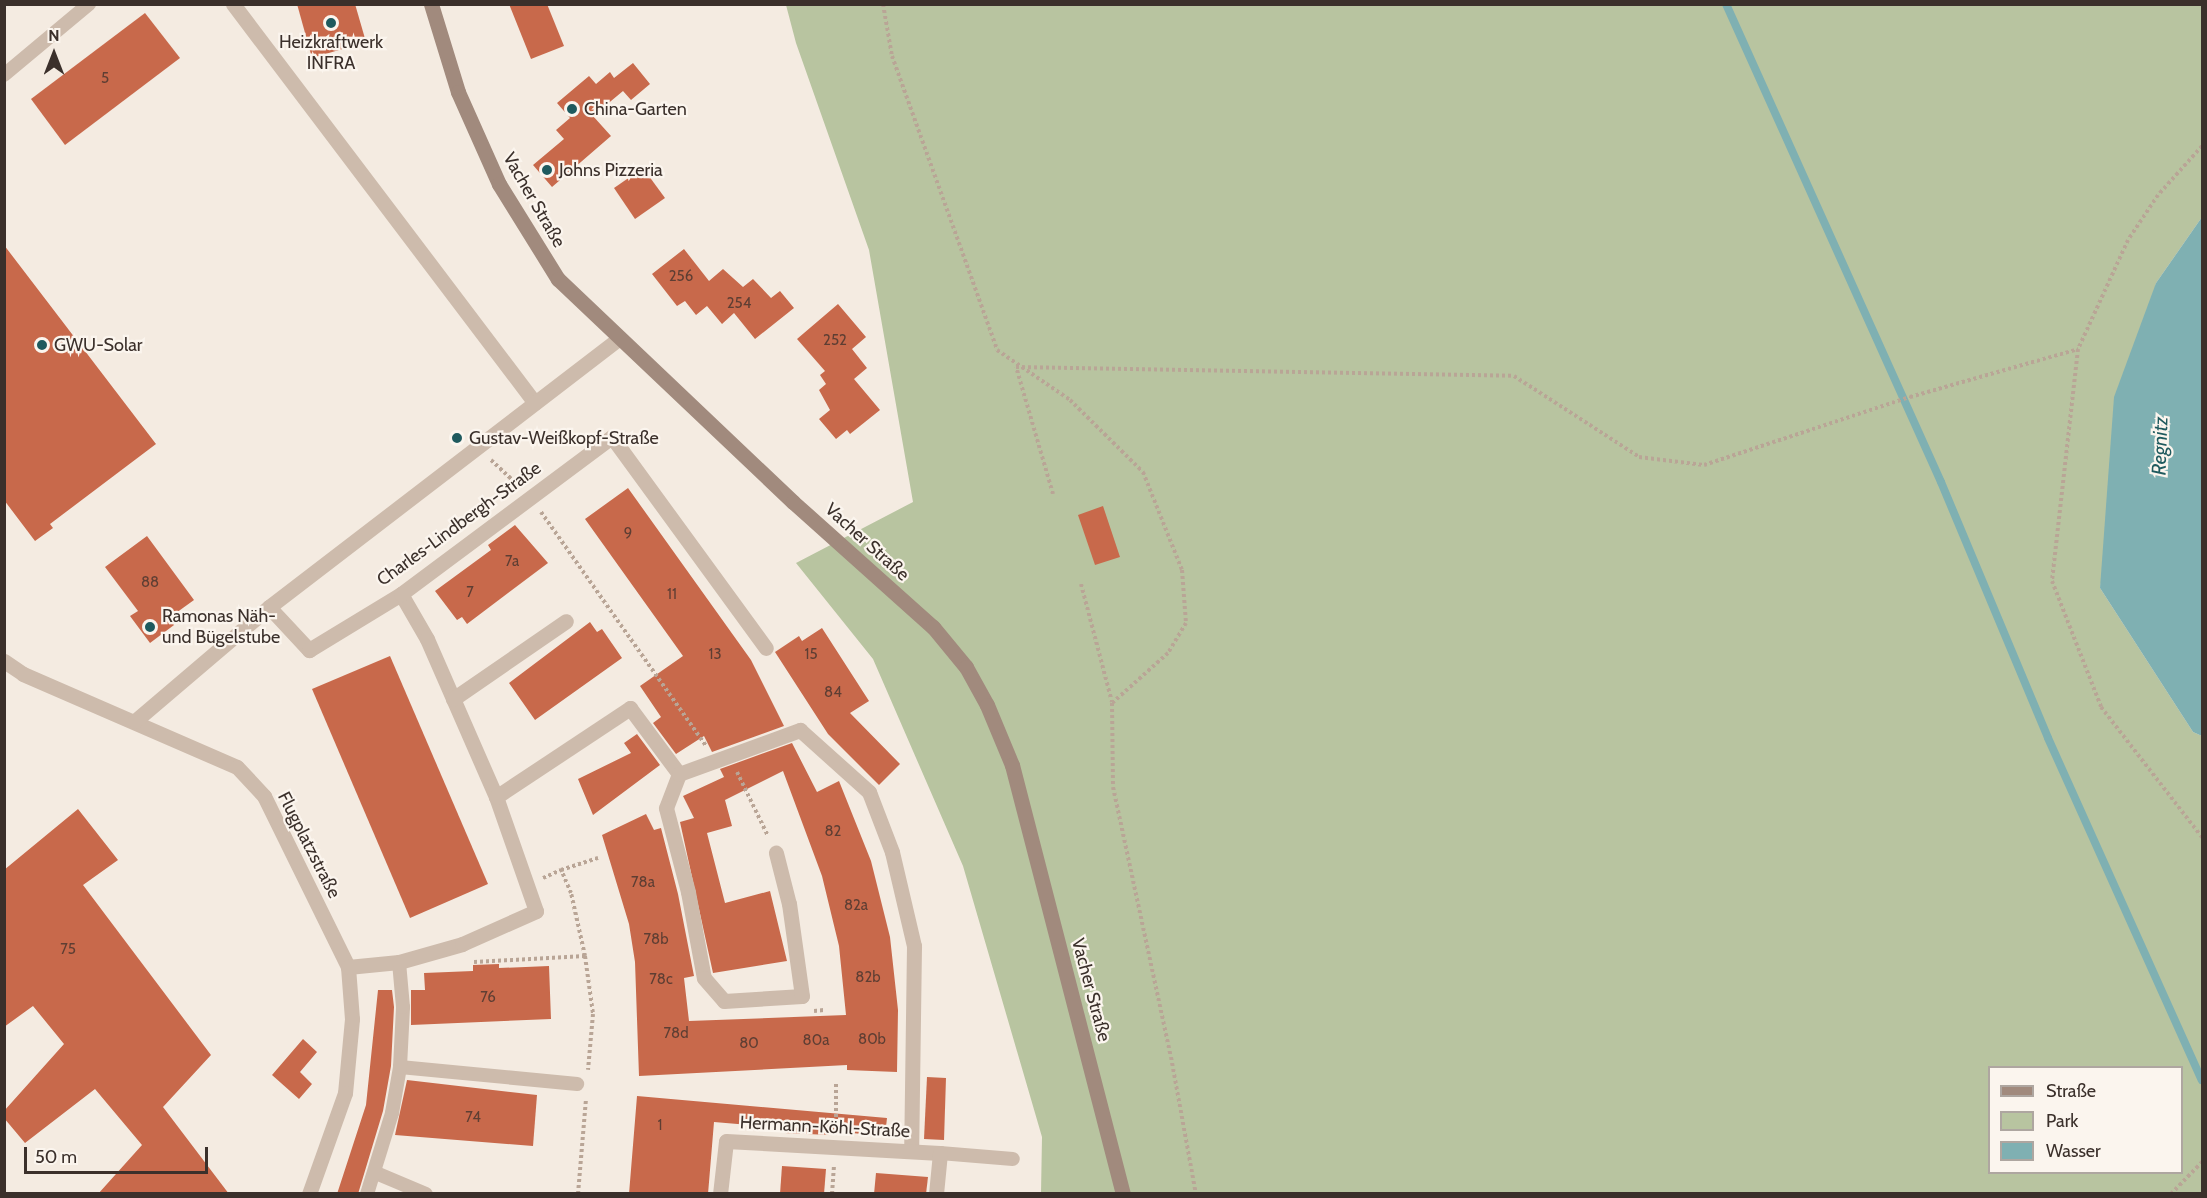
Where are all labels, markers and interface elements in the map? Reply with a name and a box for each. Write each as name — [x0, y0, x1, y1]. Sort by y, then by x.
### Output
marker: Heizkraftwerk INFRA — [324, 16, 338, 30]
north arrow — [24, 24, 84, 84]
text: N — [48, 26, 60, 45]
place label: Heizkraftwerk INFRA — [279, 32, 383, 74]
house number: 5 — [101, 70, 109, 88]
place label: China-Garten — [584, 98, 687, 120]
marker: China-Garten — [565, 102, 579, 116]
street label: Vacher Straße — [498, 149, 570, 251]
place label: Johns Pizzeria — [559, 159, 663, 181]
marker: Johns Pizzeria — [540, 163, 554, 177]
house number: 256 — [669, 268, 693, 286]
house number: 254 — [727, 295, 751, 313]
house number: 252 — [823, 332, 847, 350]
place label: GWU-Solar — [54, 334, 143, 356]
marker: GWU-Solar — [35, 338, 49, 352]
water label: Regnitz — [2147, 416, 2173, 476]
place label: Gustav-Weißkopf-Straße — [469, 427, 659, 449]
marker: Gustav-Weißkopf-Straße — [450, 431, 464, 445]
street label: Charles-Lindbergh-Straße — [373, 457, 545, 591]
street label: Vacher Straße — [820, 499, 914, 585]
house number: 9 — [624, 525, 632, 543]
house number: 7a — [505, 553, 519, 571]
house number: 88 — [141, 574, 159, 592]
house number: 7 — [466, 584, 474, 602]
house number: 11 — [667, 586, 677, 604]
place label: Ramonas Näh- und Bügelstube — [162, 606, 280, 648]
marker: Ramonas Näh- und Bügelstube — [143, 620, 157, 634]
house number: 13 — [708, 646, 722, 664]
house number: 15 — [804, 646, 818, 664]
house number: 84 — [824, 684, 842, 702]
street label: Flugplatzstraße — [273, 788, 345, 902]
house number: 82 — [825, 823, 841, 841]
house number: 78a — [631, 874, 655, 892]
house number: 82a — [844, 897, 868, 915]
house number: 78b — [644, 931, 668, 949]
street label: Vacher Straße — [1067, 936, 1115, 1044]
house number: 75 — [60, 941, 76, 959]
house number: 82b — [855, 969, 881, 987]
house number: 78c — [649, 971, 673, 989]
house number: 76 — [480, 989, 496, 1007]
house number: 78d — [664, 1025, 688, 1043]
house number: 80b — [858, 1031, 886, 1049]
house number: 80a — [803, 1032, 829, 1050]
house number: 80 — [739, 1035, 759, 1053]
legend — [1988, 1066, 2183, 1174]
text: Straße — [2046, 1080, 2096, 1102]
house number: 74 — [465, 1109, 481, 1127]
text: Park — [2046, 1110, 2078, 1132]
street label: Hermann-Köhl-Straße — [739, 1112, 911, 1142]
house number: 1 — [658, 1117, 662, 1135]
scale bar — [27, 1135, 212, 1173]
text: Wasser — [2046, 1140, 2101, 1162]
text: 50 m — [35, 1146, 77, 1168]

